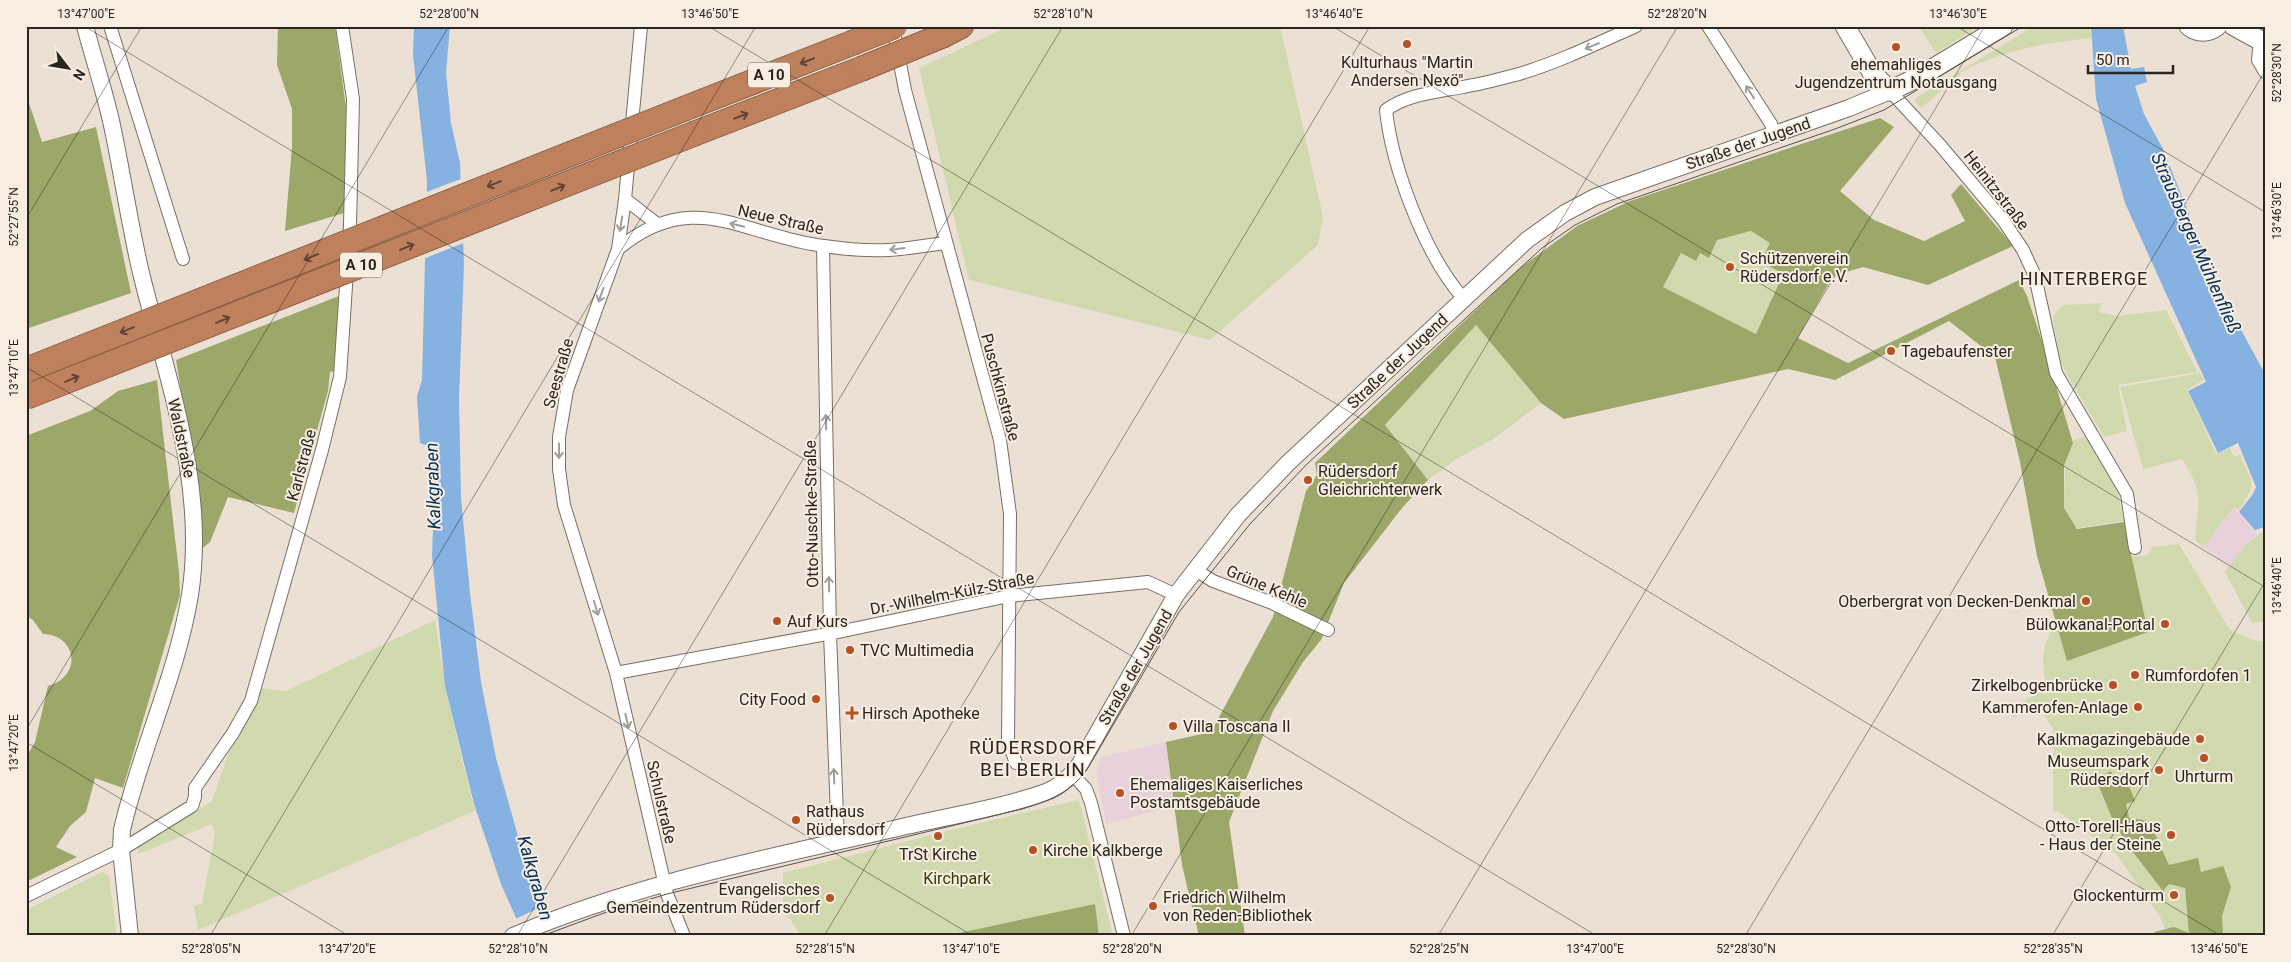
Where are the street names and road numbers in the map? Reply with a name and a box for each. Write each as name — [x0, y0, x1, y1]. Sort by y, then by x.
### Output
road number: A 10 — [748, 62, 790, 88]
street label: Straße der Jugend — [1683, 113, 1813, 174]
street label: Heinitzstraße — [1960, 147, 2033, 234]
street label: Neue Straße — [736, 200, 826, 239]
road number: A 10 — [340, 252, 382, 278]
street label: Straße der Jugend — [1343, 310, 1452, 413]
street label: Puschkinstraße — [977, 331, 1024, 443]
street label: Seestraße — [539, 336, 578, 410]
street label: Waldstraße — [164, 397, 199, 480]
street label: Karlstraße — [283, 427, 320, 503]
street label: Otto-Nuschke-Straße — [801, 440, 822, 588]
street label: Grüne Kehle — [1224, 561, 1310, 612]
street label: Dr.-Wilhelm-Külz-Straße — [868, 568, 1036, 619]
street label: Straße der Jugend — [1095, 606, 1176, 728]
street label: Schulstraße — [643, 759, 680, 846]

